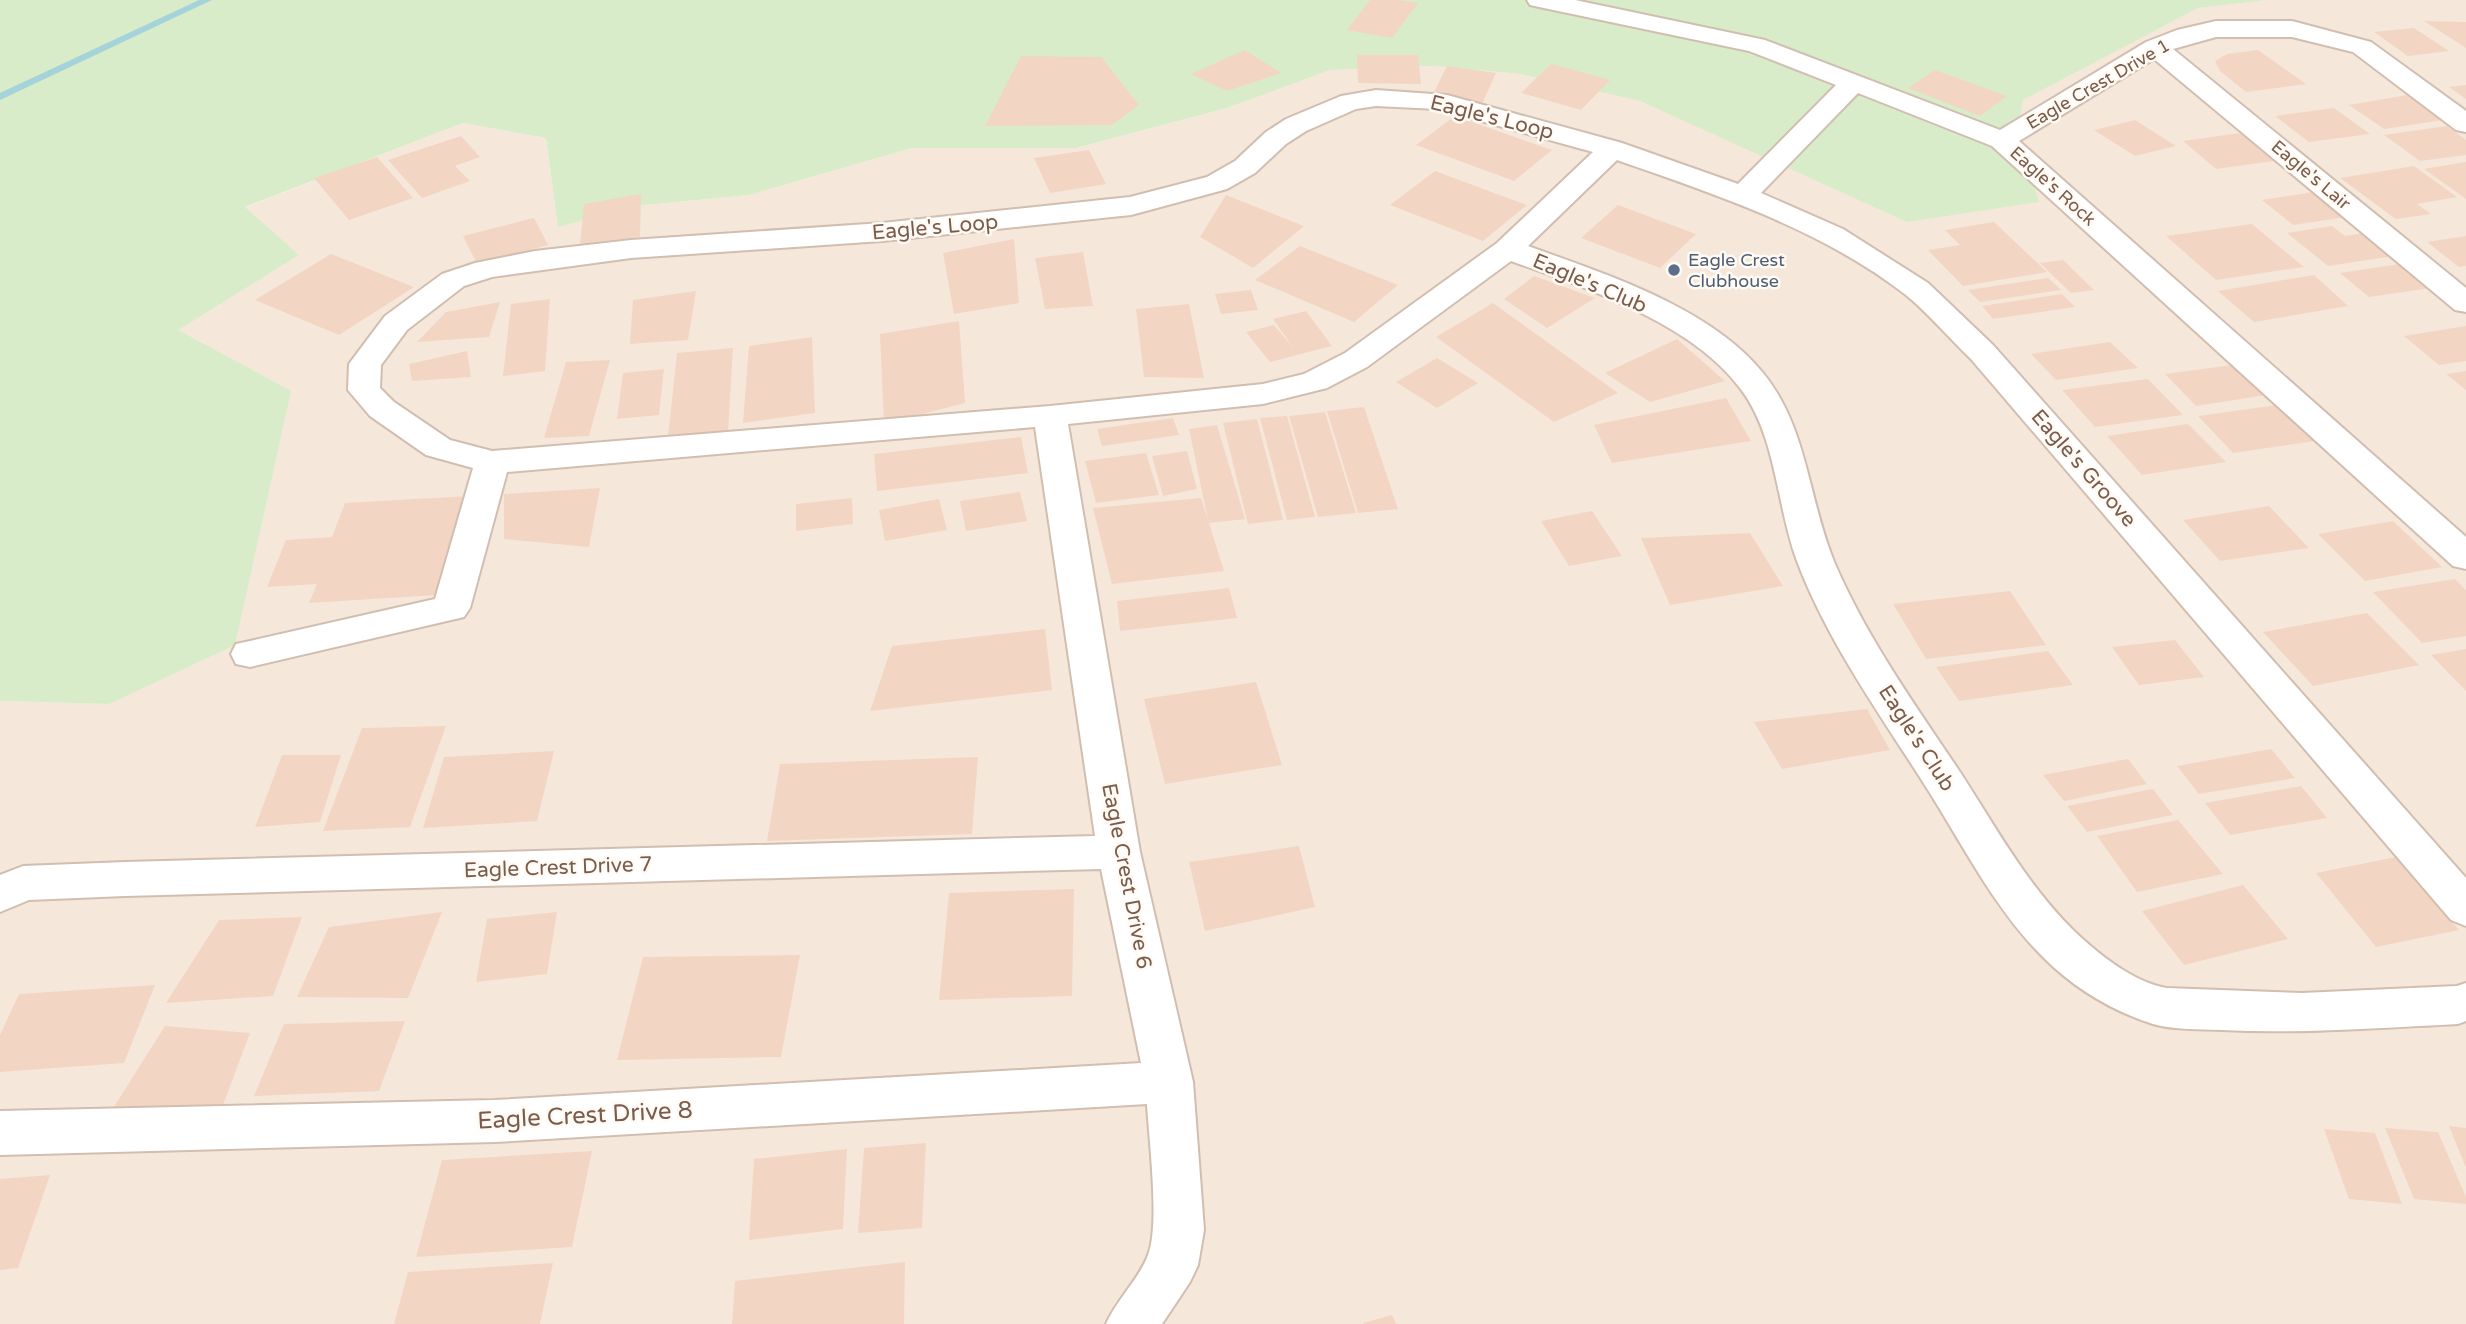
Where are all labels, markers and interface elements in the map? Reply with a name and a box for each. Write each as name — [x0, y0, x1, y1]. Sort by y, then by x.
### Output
street label: Eagle Crest Drive 1 — [2022, 34, 2174, 134]
street label: Eagle's Loop — [1427, 90, 1556, 145]
street label: Eagle's Lair — [2267, 135, 2355, 215]
street label: Eagle's Rock — [2006, 142, 2101, 230]
street label: Eagle's Loop — [871, 210, 999, 245]
street label: Eagle's Club — [1529, 248, 1651, 319]
place label: Eagle Crest Clubhouse — [1688, 249, 1785, 292]
marker: Eagle Crest Clubhouse — [1666, 262, 1682, 278]
street label: Eagle's Groove — [2026, 404, 2142, 532]
street label: Eagle's Club — [1873, 681, 1960, 796]
street label: Eagle Crest Drive 6 — [1096, 781, 1157, 971]
street label: Eagle Crest Drive 7 — [463, 852, 653, 883]
street label: Eagle Crest Drive 8 — [477, 1095, 694, 1136]

